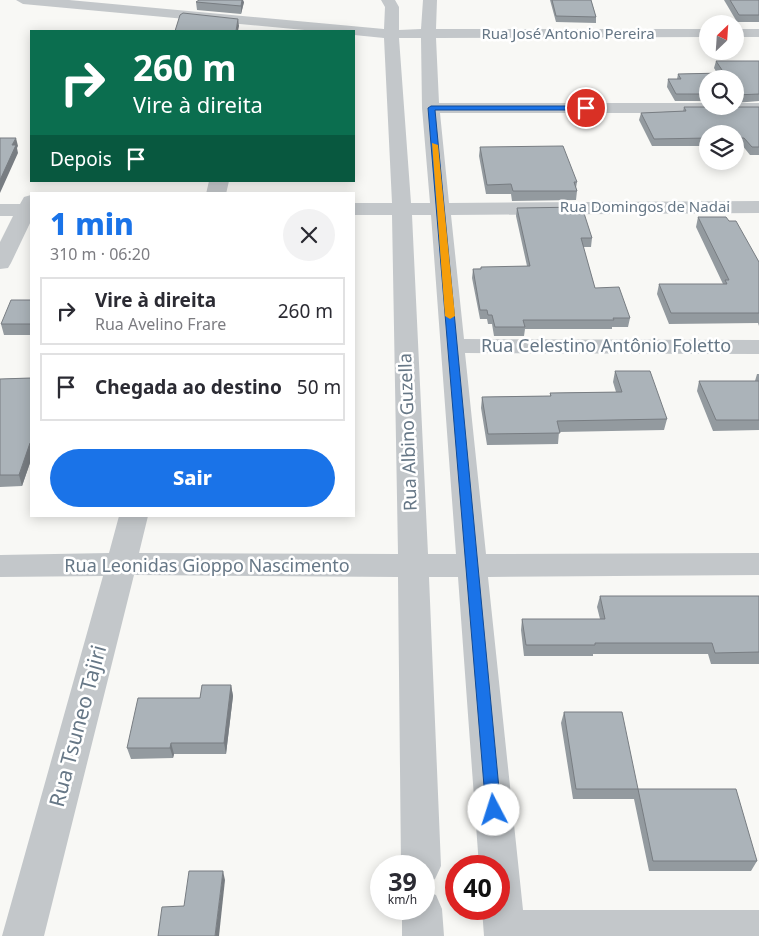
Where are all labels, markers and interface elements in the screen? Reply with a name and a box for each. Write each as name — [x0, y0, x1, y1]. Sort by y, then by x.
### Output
north arrow — [699, 15, 744, 60]
map controls — [699, 15, 744, 170]
street label: Rua José Antonio Pereira — [481, 23, 655, 43]
text: 260 m — [133, 44, 236, 91]
icon: right — [50, 50, 115, 115]
button: search — [699, 70, 744, 115]
pin — [565, 87, 607, 129]
text: Vire à direita — [133, 89, 263, 119]
icon: arrive — [572, 94, 600, 122]
button: layers — [699, 125, 744, 170]
icon: arrive — [122, 145, 150, 173]
text: Depois — [50, 146, 112, 172]
street label: Rua Domingos de Nadai — [560, 196, 730, 216]
text: 1 min — [50, 203, 134, 244]
button: close — [283, 209, 335, 261]
text: 310 m · 06:20 — [50, 243, 150, 265]
text: Vire à direita — [95, 287, 216, 313]
icon: right — [52, 297, 80, 325]
text: 260 m — [278, 298, 333, 324]
text: Rua Avelino Frare — [95, 313, 226, 335]
street label: Rua Celestino Antônio Foletto — [481, 333, 731, 357]
street label: Rua Albino Guzella — [392, 353, 422, 511]
icon: arrive — [52, 373, 80, 401]
text: Chegada ao destino — [95, 374, 282, 400]
text: 50 m — [297, 374, 341, 400]
button: Sair — [50, 449, 335, 507]
street label: Rua Leonidas Gioppo Nascimento — [64, 553, 350, 577]
street label: Rua Tsuneo Tajiri — [42, 642, 112, 810]
position arrow — [467, 783, 519, 835]
speed limit sign: 40 — [445, 855, 510, 920]
text: 39 — [388, 864, 417, 898]
text: km/h — [388, 891, 417, 908]

